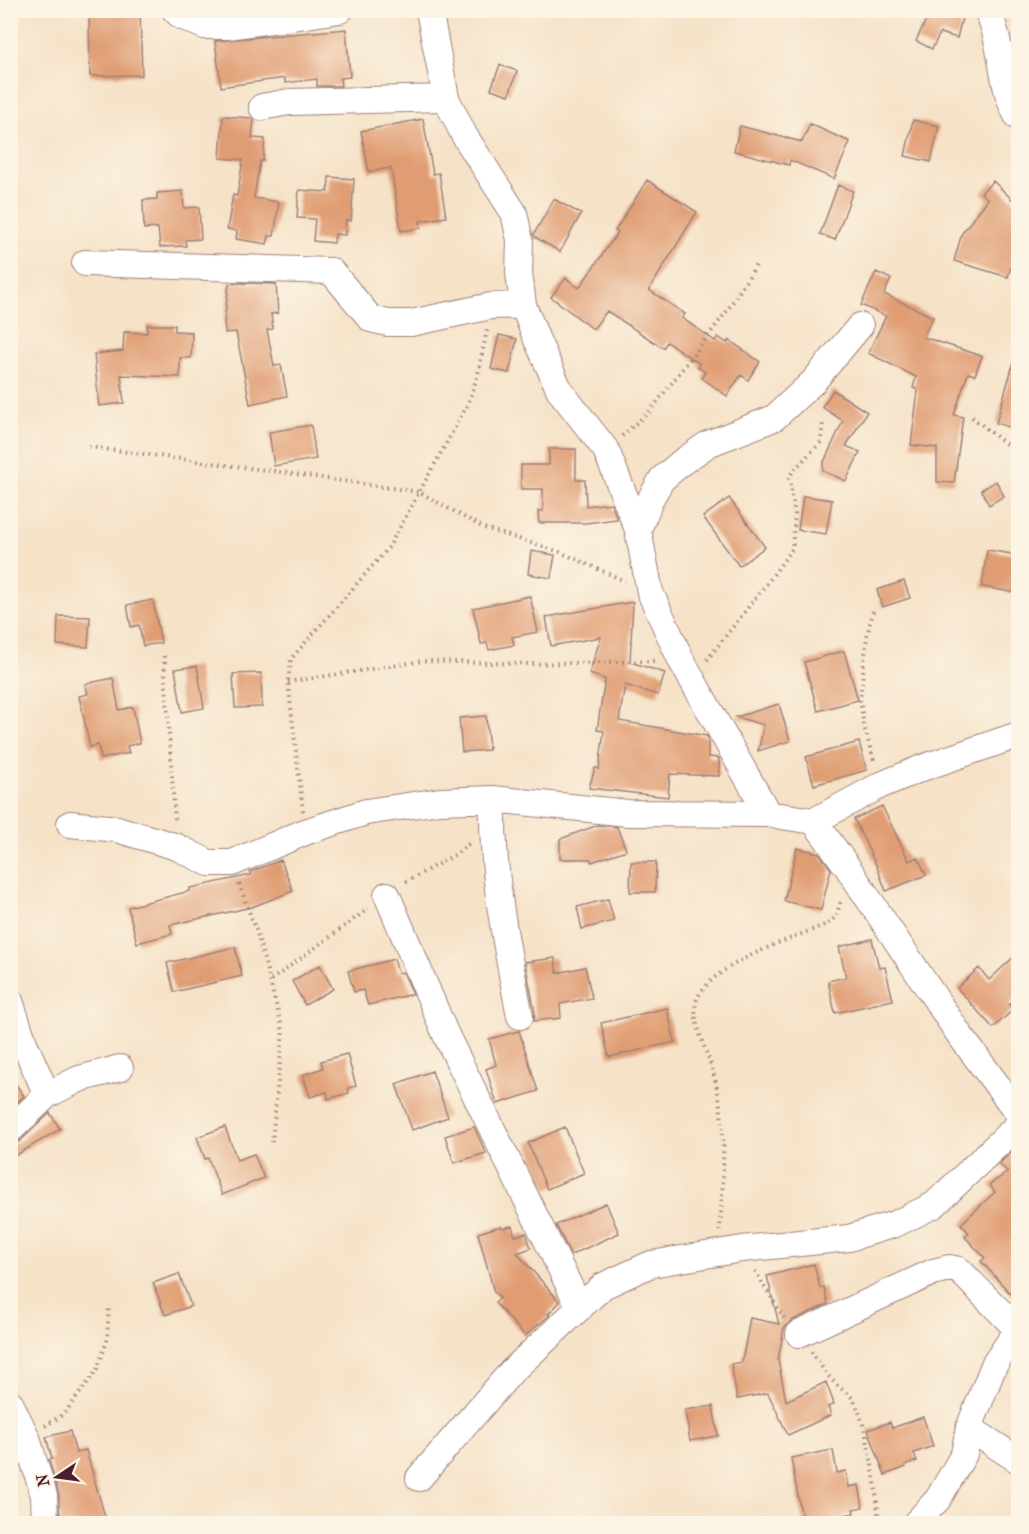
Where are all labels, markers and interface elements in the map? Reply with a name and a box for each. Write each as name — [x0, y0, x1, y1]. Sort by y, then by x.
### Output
north arrow — [27, 1447, 87, 1507]
text: N — [32, 1471, 53, 1488]

